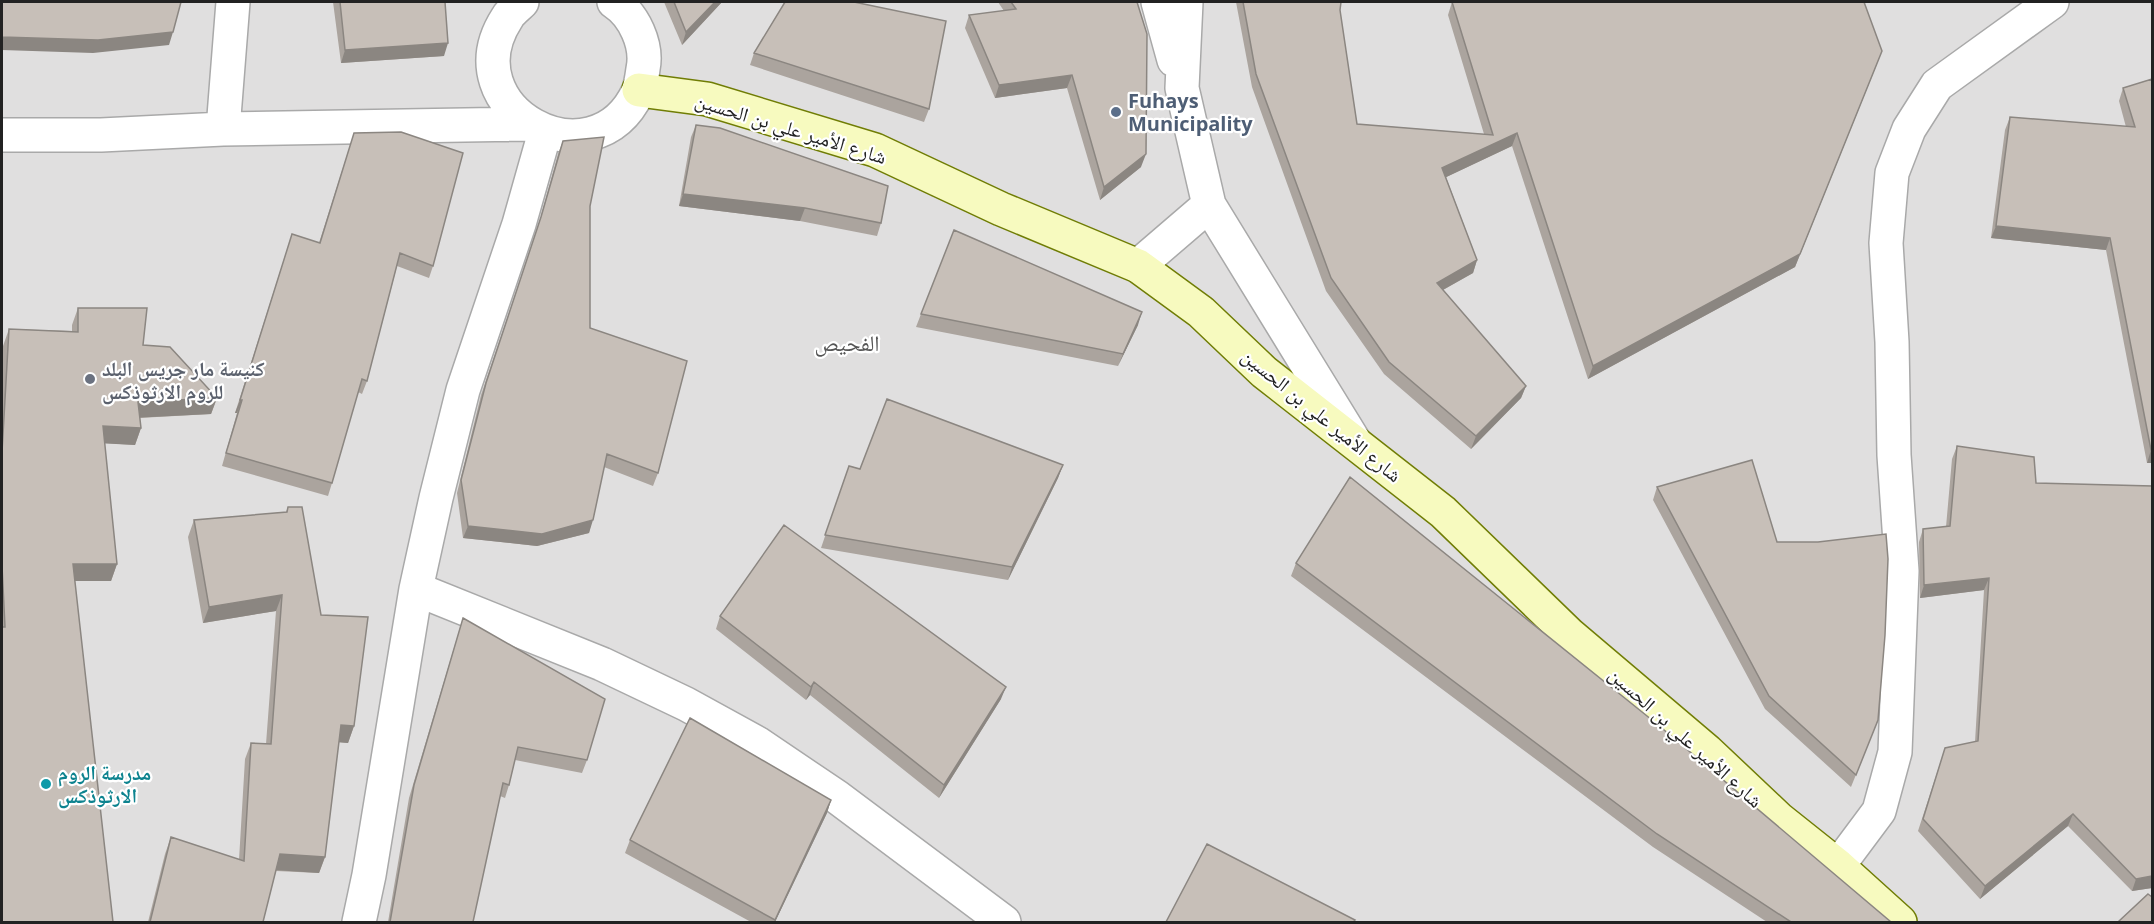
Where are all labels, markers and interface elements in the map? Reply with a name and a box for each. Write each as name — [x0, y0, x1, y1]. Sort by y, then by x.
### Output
street label: شارع الأمير علي بن الحسين — [691, 86, 890, 173]
place label: Fuhays Municipality — [1128, 87, 1253, 137]
marker: Fuhays Municipality — [1109, 105, 1123, 119]
district label: الفحيص — [814, 327, 880, 357]
street label: شارع الأمير علي بن الحسين — [1234, 342, 1408, 490]
place label: كنيسة مار جريس البلد للروم الارثوذكس — [102, 355, 265, 406]
marker: كنيسة مار جريس البلد للروم الارثوذكس — [83, 372, 97, 386]
street label: شارع الأمير علي بن الحسين — [1601, 660, 1769, 816]
place label: مدرسة الروم الارثوذكس — [58, 759, 151, 809]
marker: مدرسة الروم الارثوذكس — [39, 777, 53, 791]

